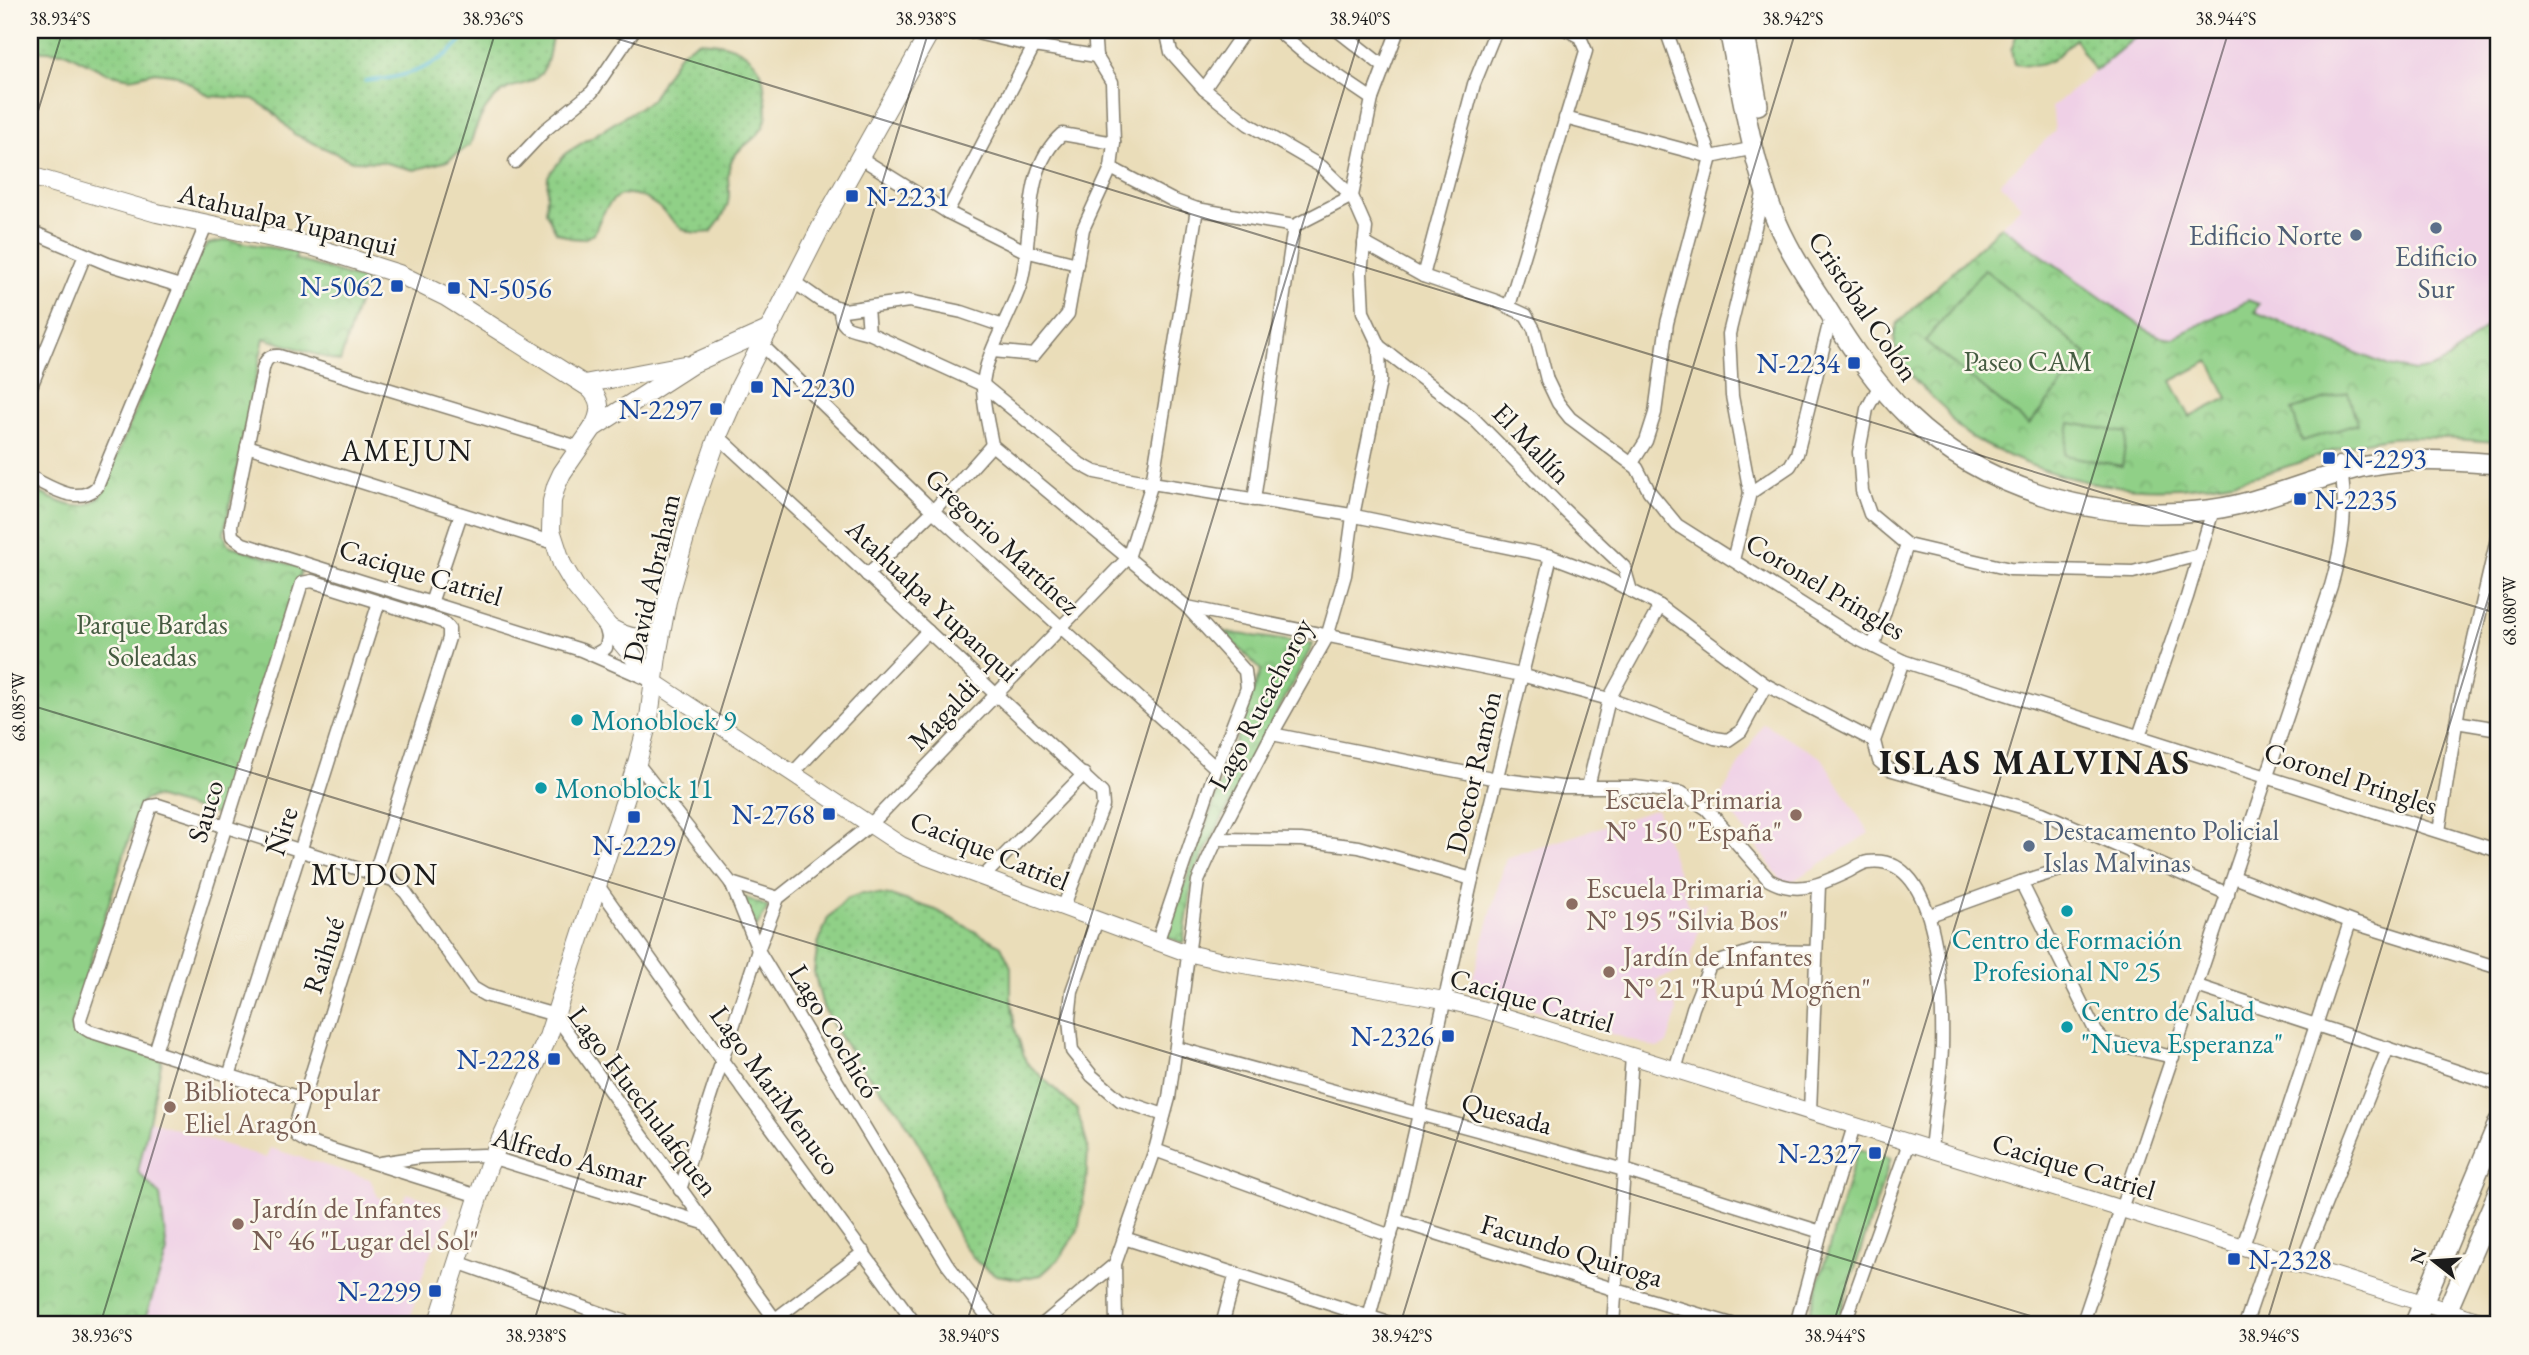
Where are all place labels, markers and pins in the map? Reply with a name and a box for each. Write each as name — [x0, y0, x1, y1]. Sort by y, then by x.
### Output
place label: N-2231 — [866, 178, 950, 214]
marker: N-2231 — [844, 188, 860, 204]
place label: Edificio Norte — [2189, 217, 2342, 253]
marker: Edificio Sur — [2428, 220, 2444, 236]
marker: Edificio Norte — [2348, 227, 2364, 243]
place label: Edificio Sur — [2395, 238, 2477, 306]
place label: N-5062 — [299, 268, 384, 304]
place label: N-5056 — [468, 270, 552, 306]
marker: N-5062 — [389, 278, 405, 294]
marker: N-5056 — [446, 280, 462, 296]
place label: N-2234 — [1756, 345, 1841, 381]
marker: N-2234 — [1846, 355, 1862, 371]
place label: N-2230 — [771, 369, 855, 405]
marker: N-2230 — [749, 379, 765, 395]
place label: N-2297 — [618, 391, 703, 427]
marker: N-2297 — [708, 401, 724, 417]
place label: N-2293 — [2343, 440, 2427, 476]
marker: N-2293 — [2321, 450, 2337, 466]
place label: N-2235 — [2314, 481, 2398, 517]
marker: N-2235 — [2292, 491, 2308, 507]
place label: Monoblock 9 — [591, 702, 736, 738]
marker: Monoblock 9 — [569, 712, 585, 728]
place label: Monoblock 11 — [555, 770, 714, 806]
marker: Monoblock 11 — [533, 780, 549, 796]
place label: Escuela Primaria N° 150 "España" — [1605, 781, 1783, 849]
place label: N-2768 — [731, 796, 815, 832]
marker: N-2768 — [821, 806, 837, 822]
marker: Escuela Primaria N° 150 "España" — [1788, 807, 1804, 823]
marker: N-2229 — [626, 809, 642, 825]
place label: Destacamento Policial Islas Malvinas — [2043, 812, 2279, 880]
place label: N-2229 — [592, 827, 676, 863]
marker: Destacamento Policial Islas Malvinas — [2021, 838, 2037, 854]
place label: Escuela Primaria N° 195 "Silvia Bos" — [1586, 870, 1788, 938]
marker: Escuela Primaria N° 195 "Silvia Bos" — [1564, 896, 1580, 912]
marker: Centro de Formación Profesional N° 25 — [2059, 903, 2075, 919]
place label: Centro de Formación Profesional N° 25 — [1952, 921, 2182, 989]
place label: Jardín de Infantes N° 21 "Rupú Mogñen" — [1621, 938, 1871, 1006]
marker: Jardín de Infantes N° 21 "Rupú Mogñen" — [1601, 964, 1617, 980]
place label: Centro de Salud "Nueva Esperanza" — [2081, 993, 2283, 1061]
place label: N-2326 — [1350, 1018, 1434, 1054]
marker: Centro de Salud "Nueva Esperanza" — [2059, 1019, 2075, 1035]
marker: N-2326 — [1440, 1028, 1456, 1044]
place label: N-2228 — [456, 1041, 540, 1077]
marker: N-2228 — [546, 1051, 562, 1067]
place label: Biblioteca Popular Eliel Aragón — [184, 1073, 381, 1141]
marker: Biblioteca Popular Eliel Aragón — [162, 1099, 178, 1115]
place label: N-2327 — [1777, 1135, 1862, 1171]
marker: N-2327 — [1867, 1145, 1883, 1161]
place label: Jardín de Infantes N° 46 "Lugar del Sol" — [250, 1190, 479, 1258]
marker: Jardín de Infantes N° 46 "Lugar del Sol" — [230, 1216, 246, 1232]
place label: N-2328 — [2248, 1241, 2332, 1277]
marker: N-2328 — [2226, 1251, 2242, 1267]
place label: N-2299 — [337, 1273, 421, 1309]
marker: N-2299 — [427, 1283, 443, 1299]

